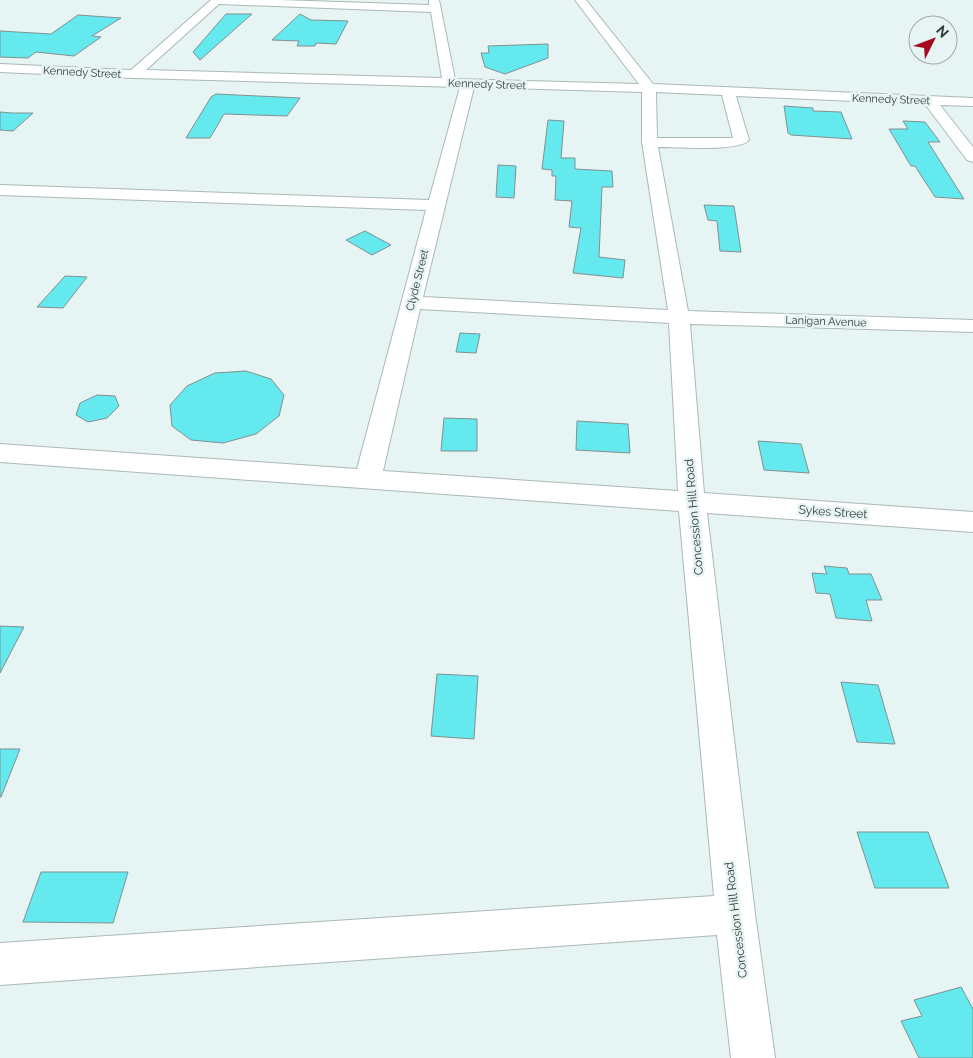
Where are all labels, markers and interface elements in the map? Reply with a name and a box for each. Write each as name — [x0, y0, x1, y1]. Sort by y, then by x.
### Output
north arrow — [908, 15, 958, 65]
text: N — [933, 22, 952, 41]
street label: Kennedy Street — [43, 64, 122, 81]
street label: Kennedy Street — [448, 77, 527, 92]
street label: Kennedy Street — [852, 92, 931, 107]
street label: Clyde Street — [404, 248, 431, 312]
street label: Lanigan Avenue — [785, 314, 867, 329]
street label: Concession Hill Road — [682, 458, 706, 576]
street label: Sykes Street — [798, 503, 868, 521]
street label: Concession Hill Road — [722, 861, 750, 979]

